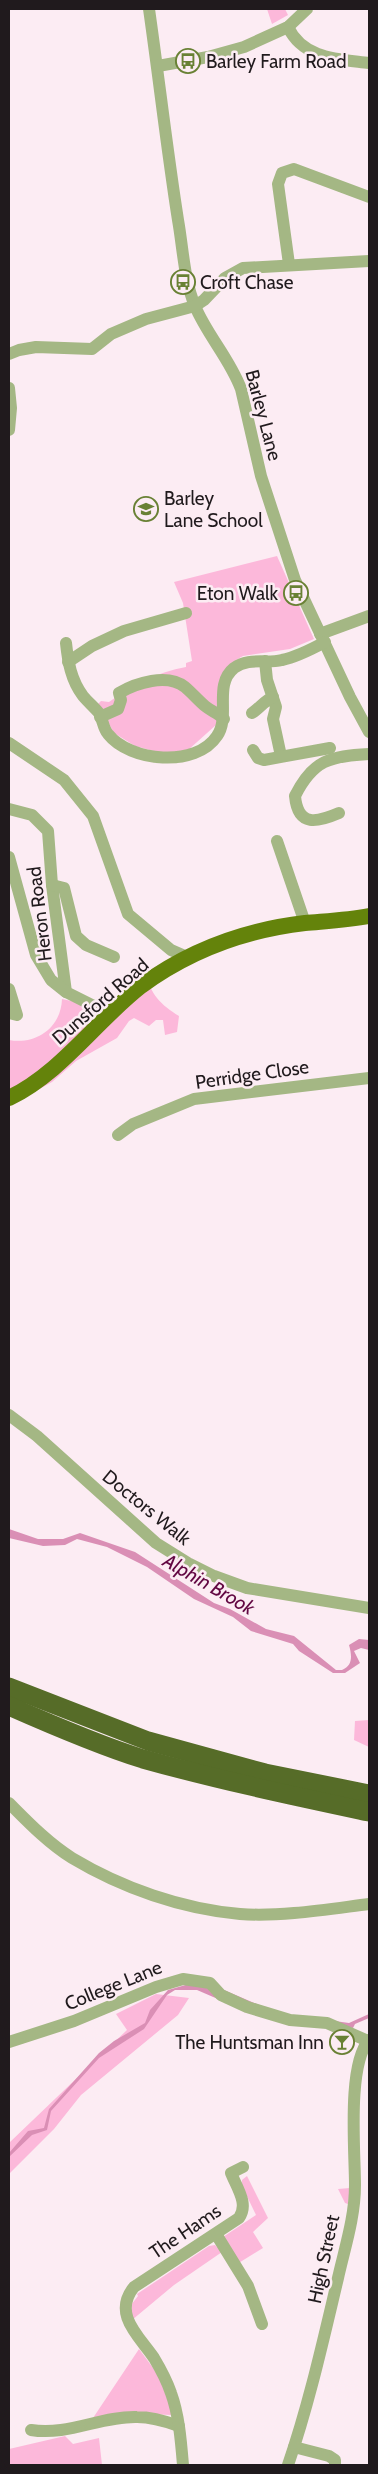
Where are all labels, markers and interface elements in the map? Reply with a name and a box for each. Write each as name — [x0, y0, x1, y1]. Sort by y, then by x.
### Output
bus stop icon: Barley Farm Road — [175, 48, 201, 74]
place label: Barley Farm Road — [206, 50, 347, 73]
bus stop icon: Croft Chase — [170, 269, 196, 295]
place label: Croft Chase — [200, 271, 294, 294]
street label: Barley Lane — [240, 367, 287, 463]
place label: Barley Lane School — [164, 487, 263, 532]
school or university icon: Barley Lane School — [133, 496, 159, 522]
bus stop icon: Eton Walk — [283, 580, 309, 606]
place label: Eton Walk — [197, 582, 278, 605]
street label: Heron Road — [22, 865, 57, 963]
street label: Dunsford Road — [47, 953, 153, 1050]
street label: Perridge Close — [194, 1055, 311, 1094]
street label: Doctors Walk — [98, 1465, 196, 1550]
water label: Alphin Brook — [158, 1548, 260, 1620]
street label: College Lane — [61, 1955, 165, 2015]
bar icon: The Huntsman Inn — [329, 2029, 355, 2055]
place label: The Huntsman Inn — [175, 2031, 324, 2054]
street label: The Hams — [145, 2199, 225, 2264]
street label: High Street — [303, 2212, 344, 2306]

